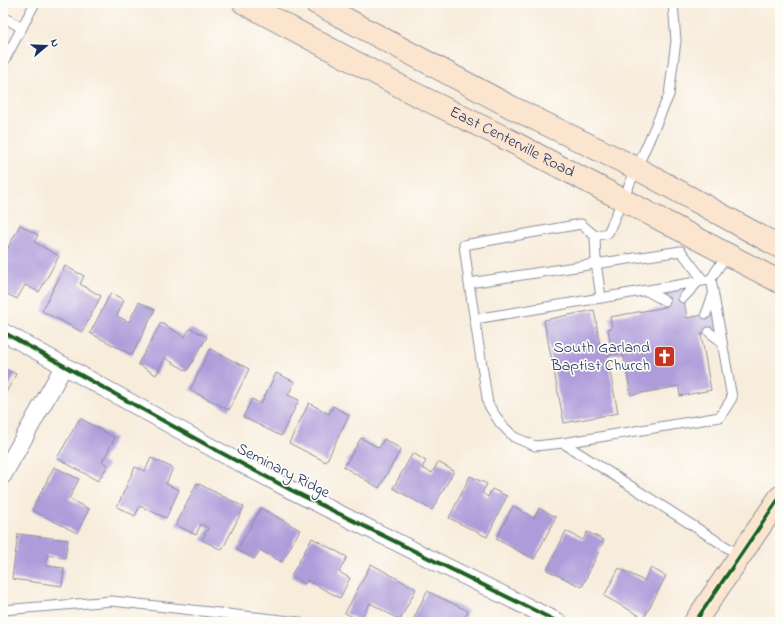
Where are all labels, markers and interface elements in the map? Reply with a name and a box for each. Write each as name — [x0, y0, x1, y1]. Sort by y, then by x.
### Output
north arrow — [26, 26, 66, 66]
text: N — [46, 37, 63, 49]
street label: East Centerville Road — [445, 100, 579, 184]
place label: South Garland Baptist Church — [550, 336, 650, 378]
church icon: South Garland Baptist Church — [652, 344, 678, 370]
street label: Seminary Ridge — [232, 437, 335, 505]

